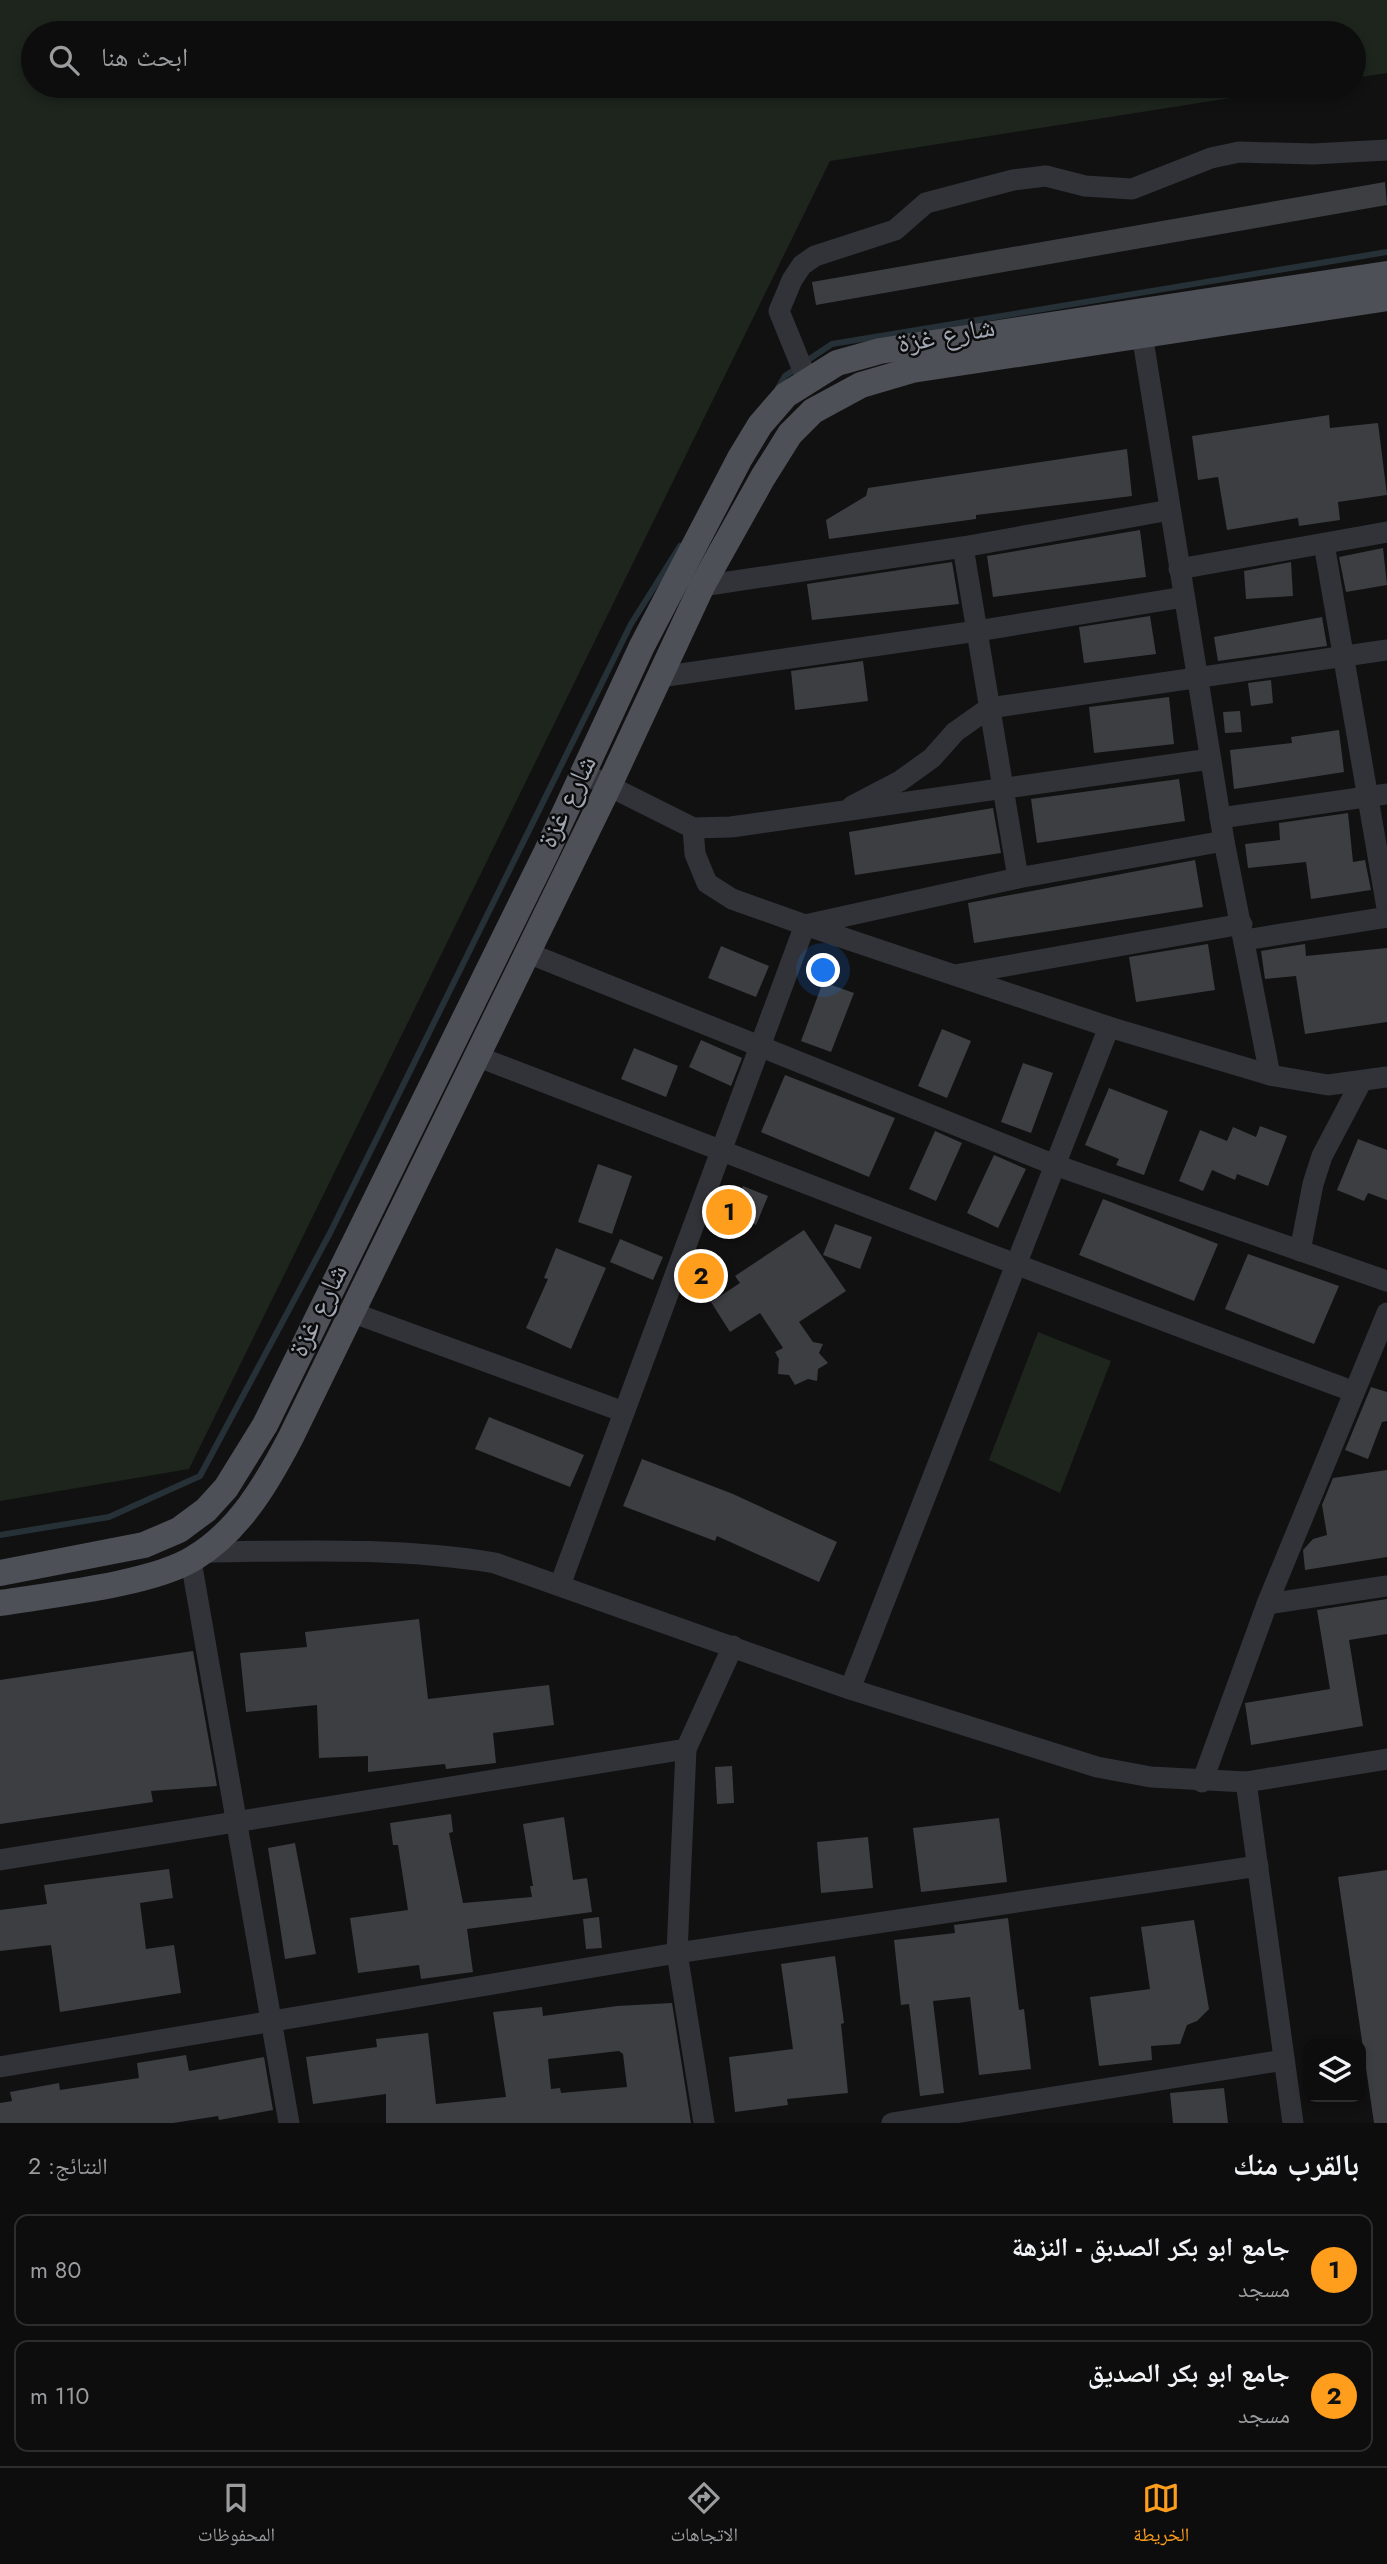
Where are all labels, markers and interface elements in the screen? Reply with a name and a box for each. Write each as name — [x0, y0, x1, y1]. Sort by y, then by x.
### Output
search box — [21, 21, 1366, 98]
text: ابحث هنا — [101, 38, 188, 76]
icon: search — [45, 41, 83, 79]
street label: شارع غزة — [894, 306, 998, 363]
street label: شارع غزة — [526, 748, 606, 854]
your location — [806, 953, 840, 987]
pin: 1 — [706, 1186, 752, 1238]
pin: 2 — [678, 1250, 724, 1302]
street label: شارع غزة — [277, 1257, 357, 1363]
map controls — [1303, 2039, 1366, 2102]
button: layers — [1303, 2039, 1366, 2102]
text: بالقرب منك — [1233, 2143, 1359, 2186]
text: النتائج: 2 — [28, 2149, 108, 2183]
text: جامع ابو بكر الصدبق - النزهة — [1012, 2228, 1290, 2266]
text: 80 m — [30, 2253, 81, 2287]
text: 1 — [1328, 2253, 1340, 2287]
text: مسجد — [1238, 2272, 1290, 2306]
text: جامع ابو بكر الصديق — [1088, 2354, 1290, 2392]
text: 110 m — [30, 2379, 89, 2413]
text: 2 — [1326, 2379, 1342, 2413]
text: مسجد — [1238, 2398, 1290, 2432]
tab: المحفوظات — [198, 2479, 275, 2553]
tab: الاتجاهات — [670, 2479, 738, 2553]
tab: الخريطة — [1133, 2479, 1189, 2553]

